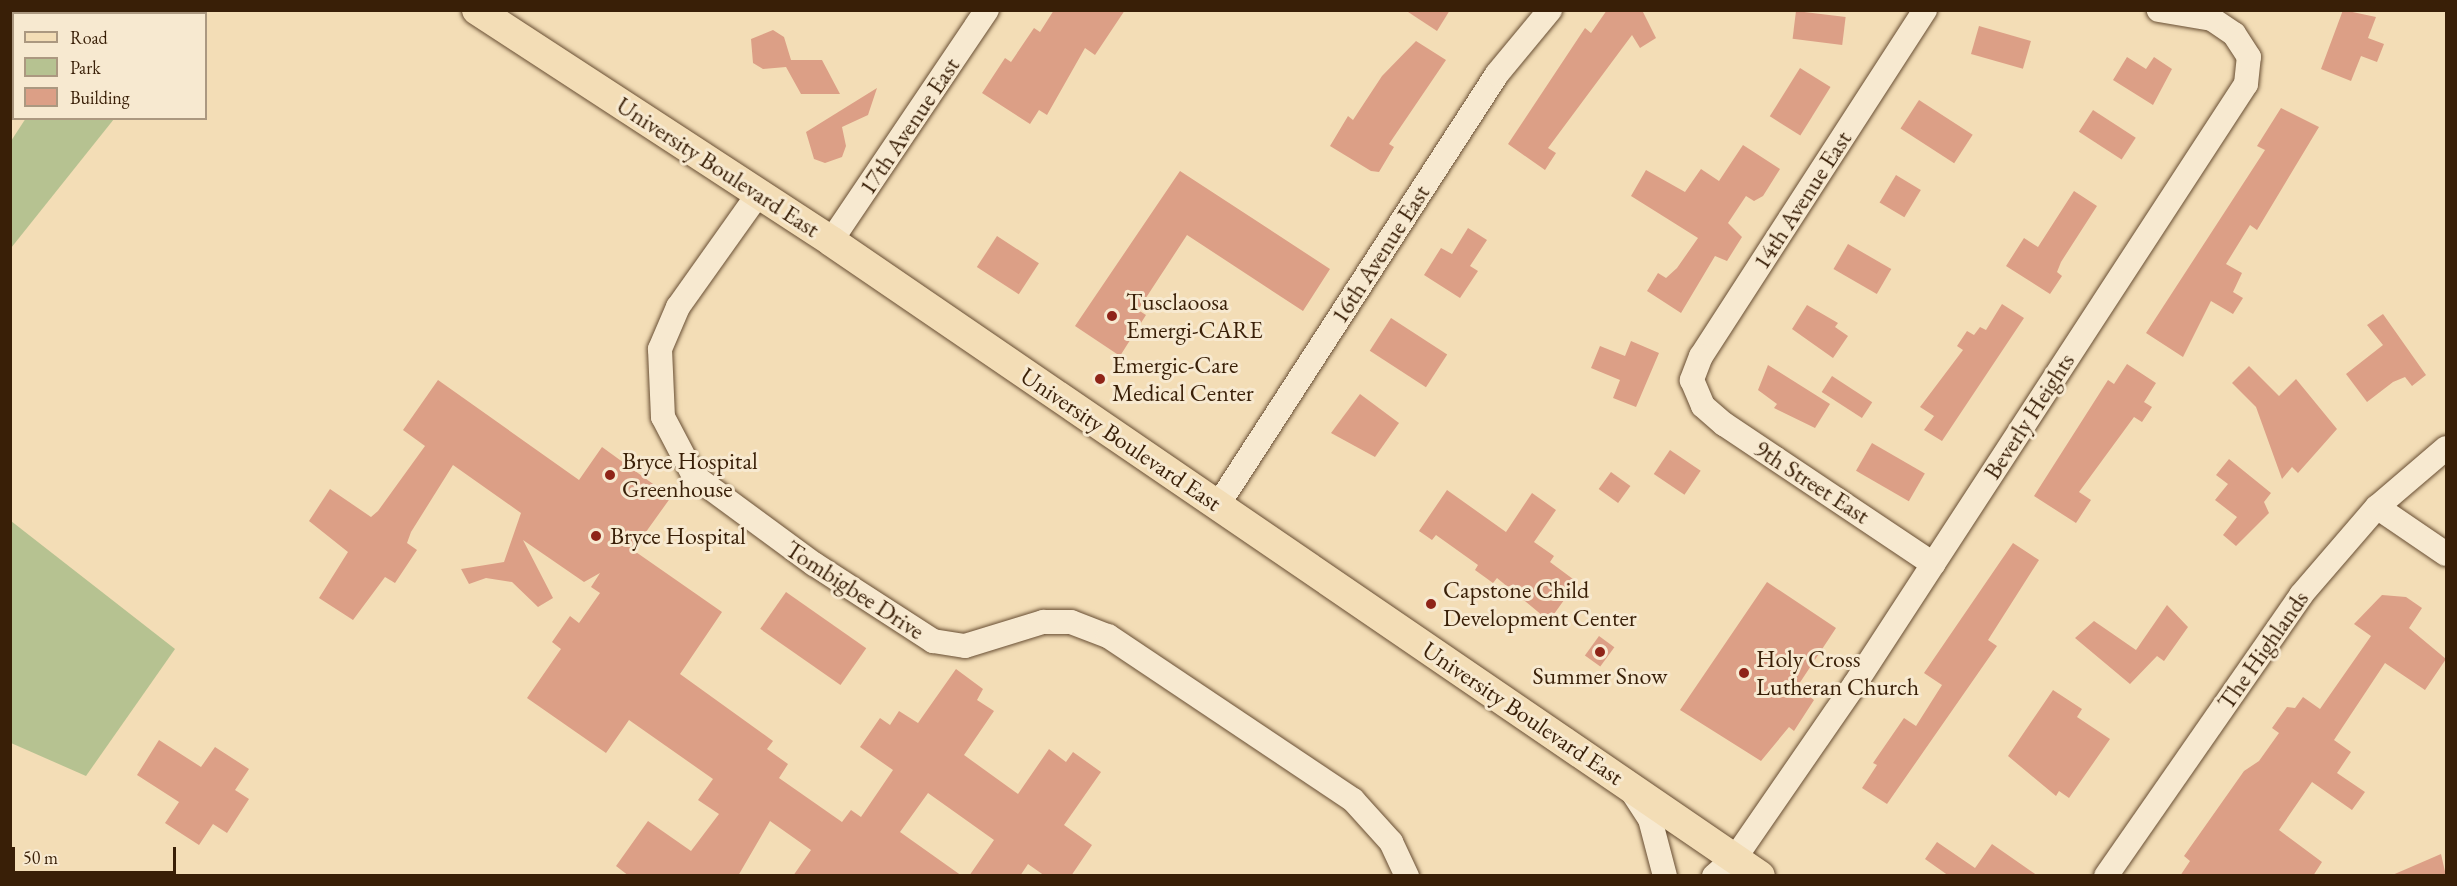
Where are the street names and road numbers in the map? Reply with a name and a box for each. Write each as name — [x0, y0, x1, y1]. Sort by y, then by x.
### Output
street label: 17th Avenue East — [853, 52, 965, 200]
street label: University Boulevard East — [611, 91, 825, 243]
street label: 14th Avenue East — [1747, 125, 1857, 275]
street label: 16th Avenue East — [1325, 179, 1435, 329]
street label: Beverly Heights — [1978, 348, 2080, 484]
street label: University Boulevard East — [1015, 361, 1227, 517]
street label: 9th Street East — [1749, 434, 1875, 530]
street label: Tombigbee Drive — [780, 534, 930, 646]
street label: The Highlands — [2211, 585, 2315, 715]
street label: University Boulevard East — [1417, 635, 1629, 791]

